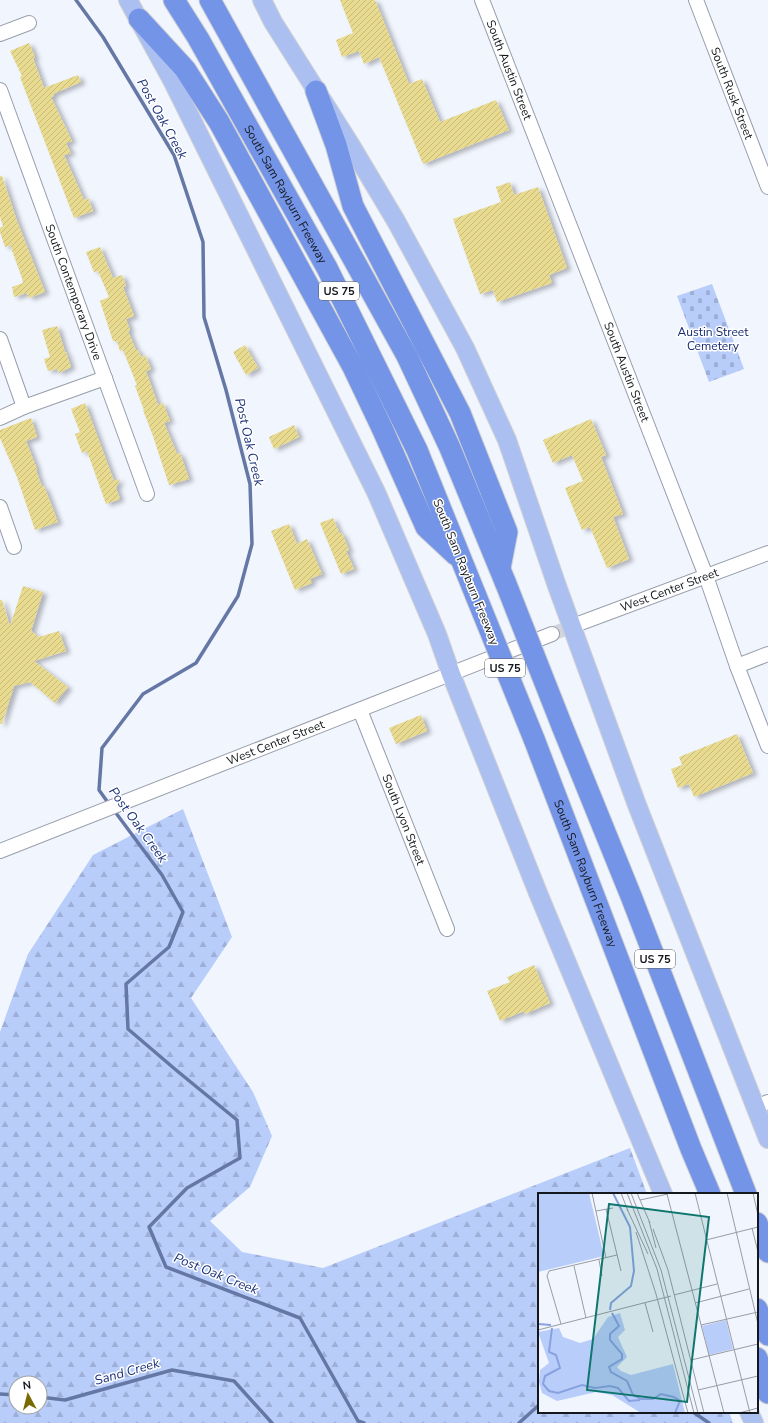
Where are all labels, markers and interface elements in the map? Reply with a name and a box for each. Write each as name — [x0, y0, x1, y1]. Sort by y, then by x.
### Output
street label: South Austin Street — [483, 18, 536, 123]
street label: South Rusk Street — [707, 45, 757, 142]
water label: Post Oak Creek — [132, 75, 192, 163]
street label: South Sam Rayburn Freeway — [240, 122, 331, 267]
street label: South Contemporary Drive — [41, 222, 106, 362]
road number: US 75 — [319, 282, 359, 300]
street label: South Austin Street — [600, 320, 654, 425]
park label: Austin Street Cemetery — [678, 324, 749, 354]
water label: Post Oak Creek — [230, 396, 268, 488]
street label: South Sam Rayburn Freeway — [429, 497, 503, 648]
street label: West Center Street — [618, 564, 721, 616]
road number: US 75 — [485, 659, 525, 677]
street label: West Center Street — [224, 716, 327, 769]
street label: South Lyon Street — [378, 772, 429, 868]
water label: Post Oak Creek — [104, 783, 172, 867]
street label: South Sam Rayburn Freeway — [550, 798, 621, 950]
road number: US 75 — [635, 950, 675, 968]
inset map — [538, 1193, 758, 1413]
water label: Post Oak Creek — [171, 1249, 261, 1299]
water label: Sand Creek — [92, 1354, 162, 1390]
north arrow — [8, 1375, 48, 1415]
text: N — [22, 1378, 32, 1394]

